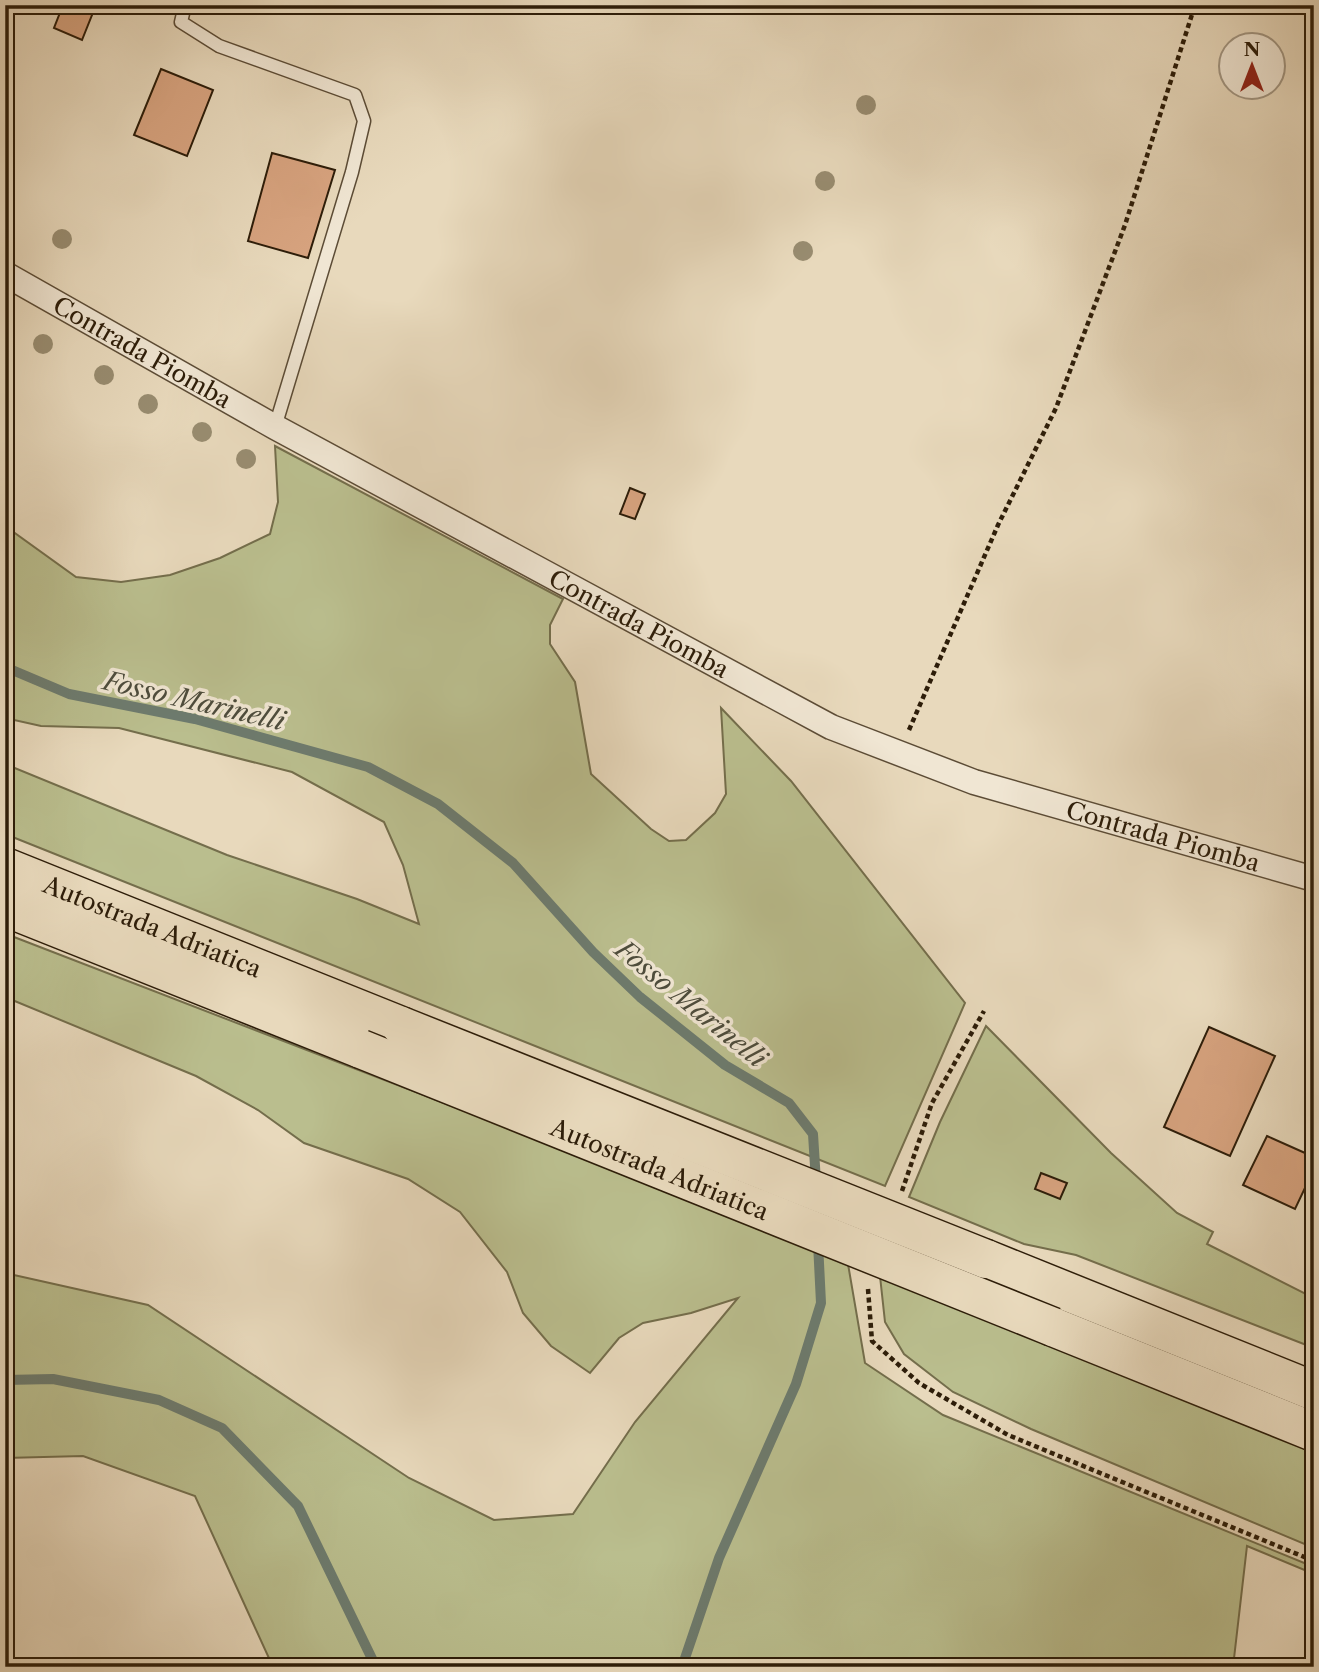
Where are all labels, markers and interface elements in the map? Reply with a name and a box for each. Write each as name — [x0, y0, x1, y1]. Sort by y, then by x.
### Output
north arrow — [1218, 32, 1288, 102]
text: N — [1244, 38, 1260, 61]
street label: Contrada Piomba — [48, 290, 237, 414]
street label: Contrada Piomba — [544, 563, 734, 684]
water label: Fosso Marinelli — [98, 664, 290, 738]
street label: Contrada Piomba — [1063, 795, 1264, 877]
street label: Autostrada Adriatica — [38, 869, 266, 983]
water label: Fosso Marinelli — [608, 932, 774, 1076]
street label: Autostrada Adriatica — [546, 1112, 773, 1226]

